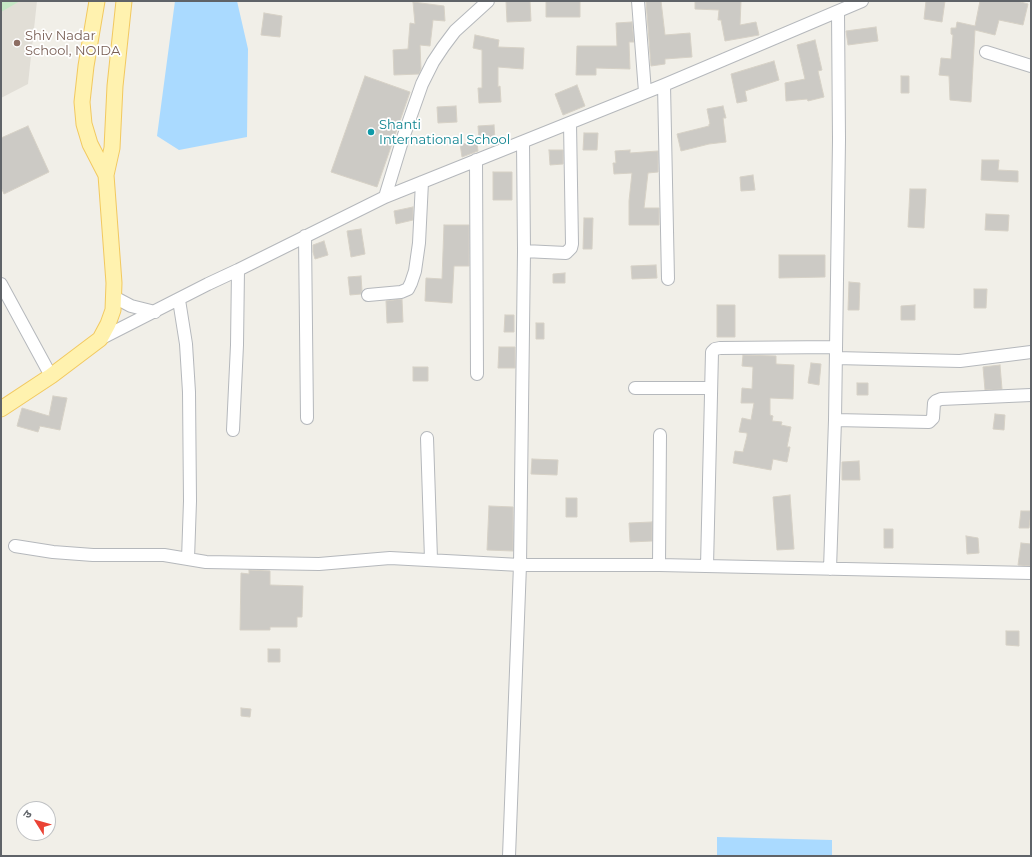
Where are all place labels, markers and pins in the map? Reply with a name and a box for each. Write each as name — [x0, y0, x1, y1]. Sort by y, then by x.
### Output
place label: Shiv Nadar School, NOIDA — [25, 28, 120, 59]
marker: Shiv Nadar School, NOIDA — [12, 38, 22, 48]
place label: Shanti International School — [379, 117, 510, 148]
marker: Shanti International School — [366, 127, 376, 137]

